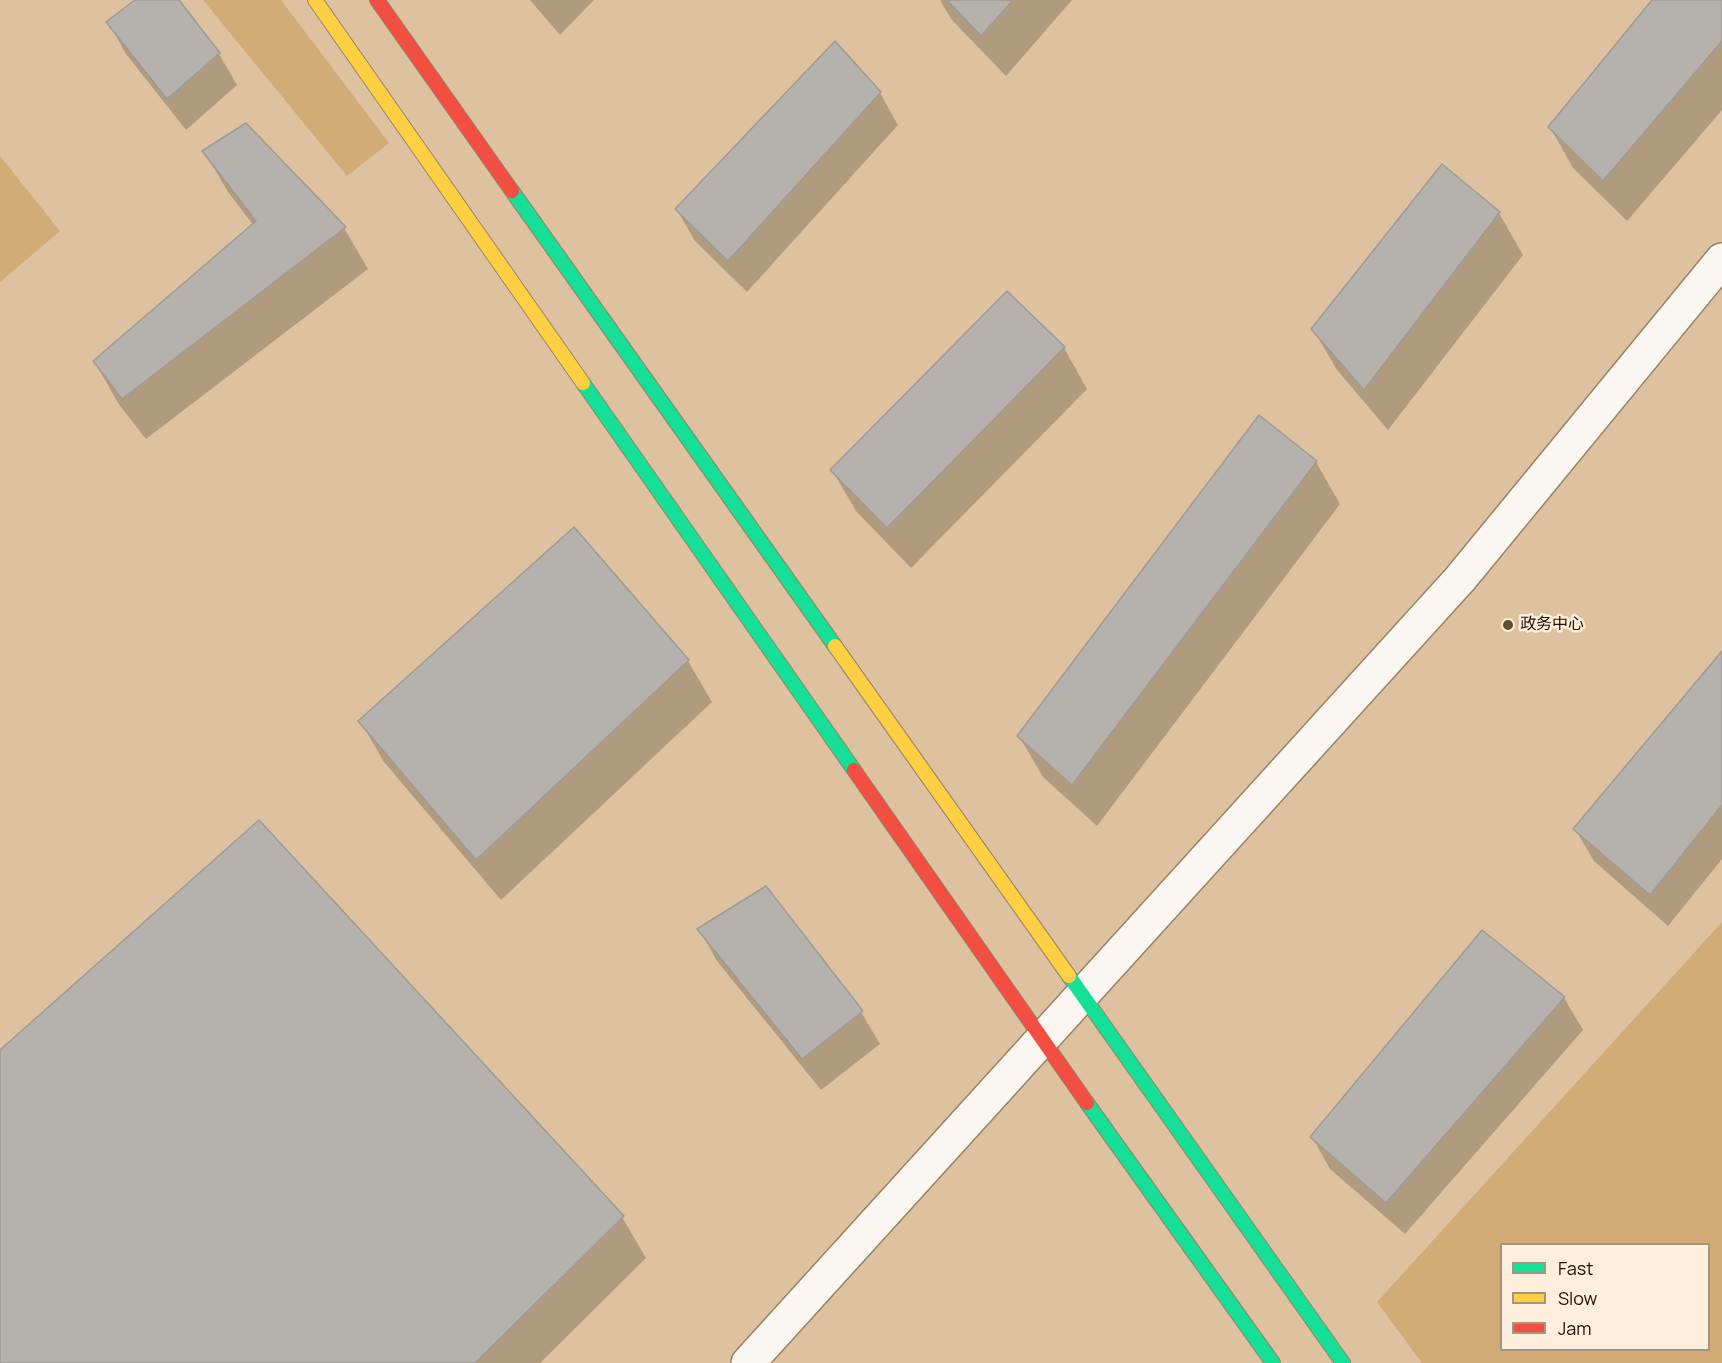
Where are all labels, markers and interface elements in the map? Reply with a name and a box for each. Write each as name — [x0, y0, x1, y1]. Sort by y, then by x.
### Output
place label: 政务中心 — [1520, 615, 1584, 635]
marker: 政务中心 — [1501, 618, 1515, 632]
legend — [1500, 1243, 1710, 1351]
text: Fast — [1558, 1256, 1593, 1280]
text: Slow — [1558, 1286, 1597, 1310]
text: Jam — [1558, 1316, 1592, 1340]

